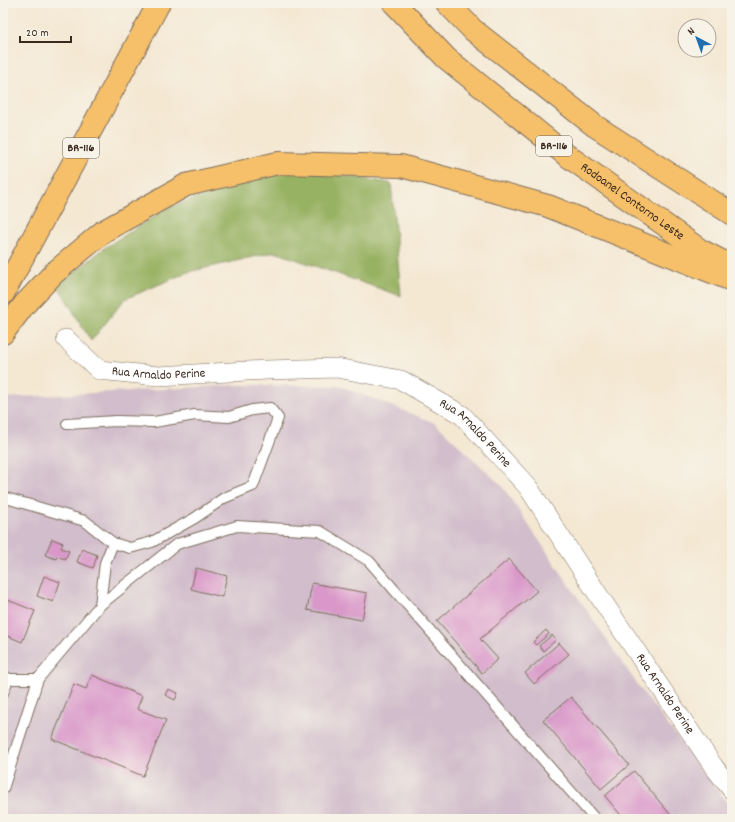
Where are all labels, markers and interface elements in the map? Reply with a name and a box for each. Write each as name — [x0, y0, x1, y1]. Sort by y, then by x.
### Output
scale bar — [20, 18, 71, 44]
north arrow — [677, 18, 717, 58]
text: N — [684, 24, 699, 40]
text: 20 m — [26, 25, 49, 42]
road number: BR-116 — [536, 136, 572, 156]
road number: BR-116 — [63, 138, 99, 158]
street label: Rodoanel Contorno Leste — [576, 158, 688, 245]
street label: Rua Arnaldo Perine — [111, 362, 206, 386]
street label: Rua Arnaldo Perine — [436, 394, 516, 472]
street label: Rua Arnaldo Perine — [631, 650, 699, 738]

